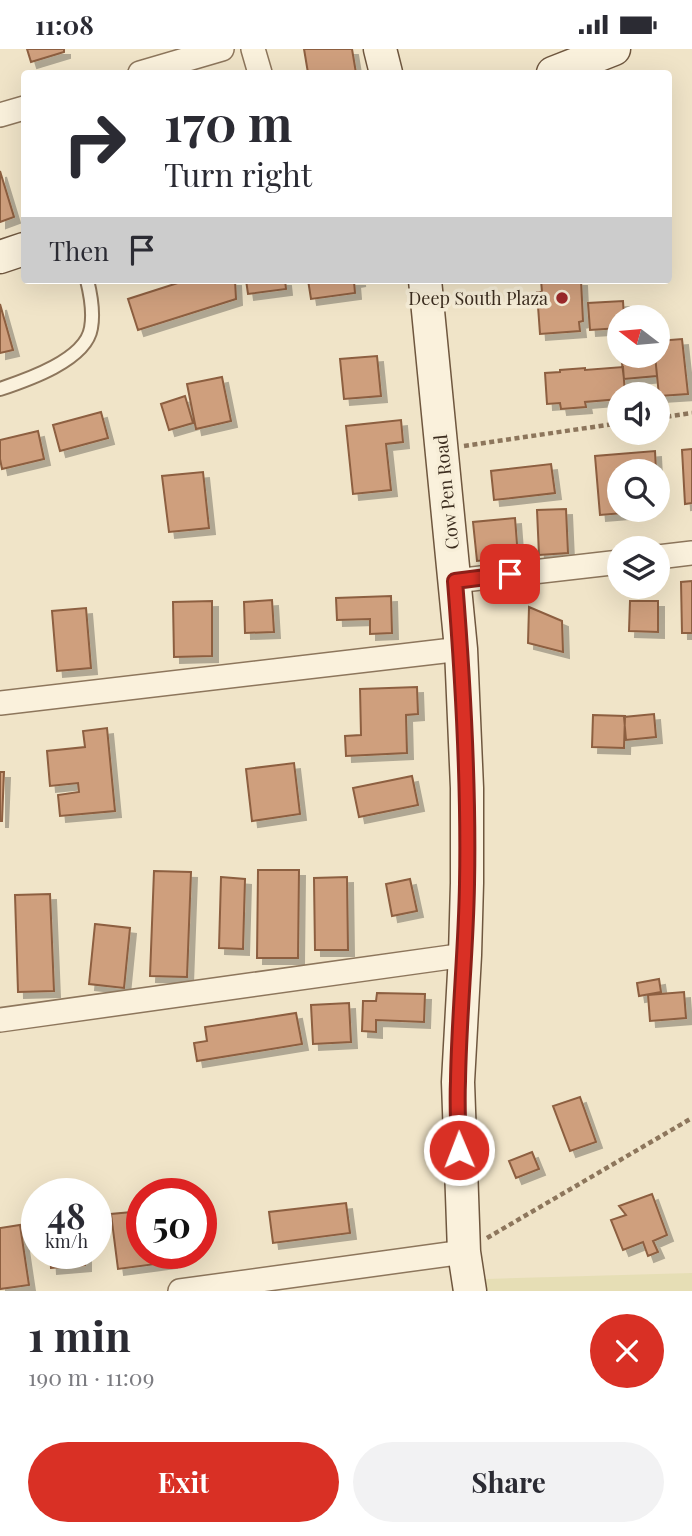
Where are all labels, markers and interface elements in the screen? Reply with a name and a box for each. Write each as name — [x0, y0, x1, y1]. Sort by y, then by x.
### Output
text: 11:08 — [35, 7, 94, 42]
text: 170 m — [164, 89, 292, 154]
icon: right — [49, 98, 140, 189]
text: Turn right — [164, 152, 312, 195]
icon: arrive — [123, 231, 161, 269]
text: Then — [49, 233, 109, 268]
place label: Deep South Plaza — [408, 286, 548, 310]
marker: Deep South Plaza — [554, 290, 570, 306]
north arrow — [607, 305, 670, 367]
map controls — [607, 305, 670, 599]
button: sound — [607, 382, 670, 445]
street label: Cow Pen Road — [428, 433, 464, 551]
button: search — [607, 459, 670, 522]
button: layers — [607, 536, 670, 599]
pin — [480, 544, 540, 604]
icon: arrive — [491, 555, 529, 593]
position arrow — [422, 1113, 496, 1187]
speed limit sign: 50 — [126, 1178, 217, 1269]
text: 48 — [47, 1191, 86, 1238]
text: km/h — [45, 1229, 88, 1253]
text: 1 min — [28, 1307, 131, 1363]
button: close — [590, 1314, 664, 1388]
text: 190 m · 11:09 — [28, 1361, 154, 1392]
button: Exit — [28, 1442, 339, 1522]
button: Share — [353, 1442, 664, 1522]

